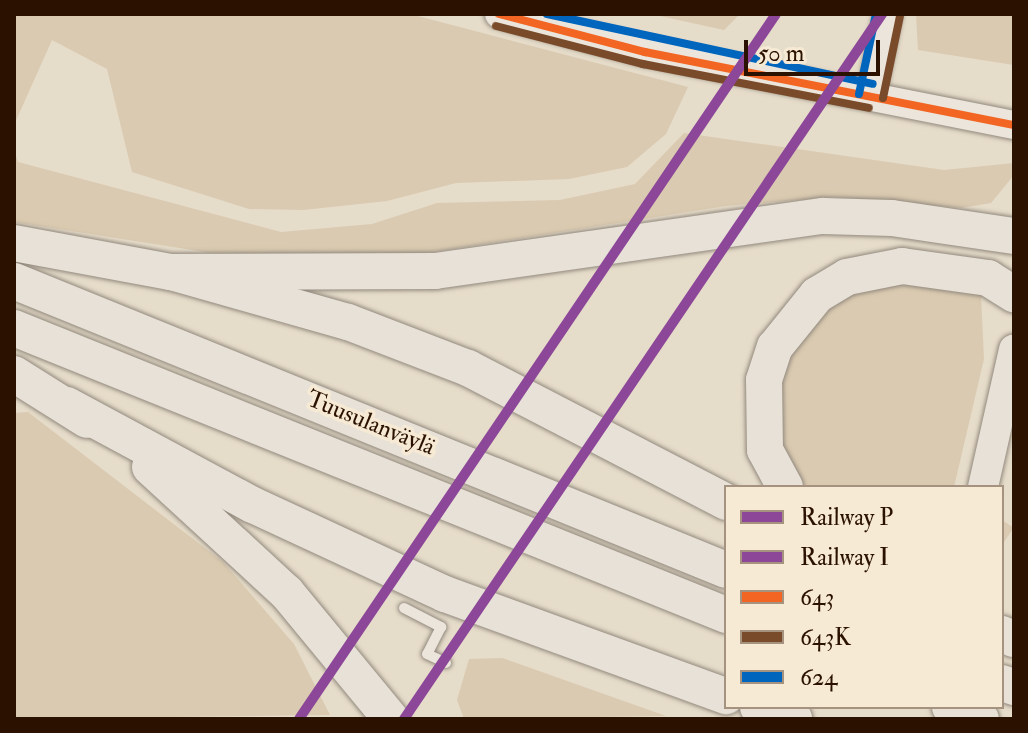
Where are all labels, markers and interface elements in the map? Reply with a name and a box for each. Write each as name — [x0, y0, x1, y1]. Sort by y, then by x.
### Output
scale bar — [748, 24, 884, 74]
text: 50 m — [758, 38, 804, 69]
street label: Tuusulanväylä — [303, 384, 439, 462]
legend — [724, 485, 1004, 709]
text: Railway P — [800, 502, 893, 533]
text: Railway I — [800, 542, 889, 573]
text: 643 — [800, 582, 834, 613]
text: 643K — [800, 622, 851, 653]
text: 624 — [800, 662, 837, 693]

